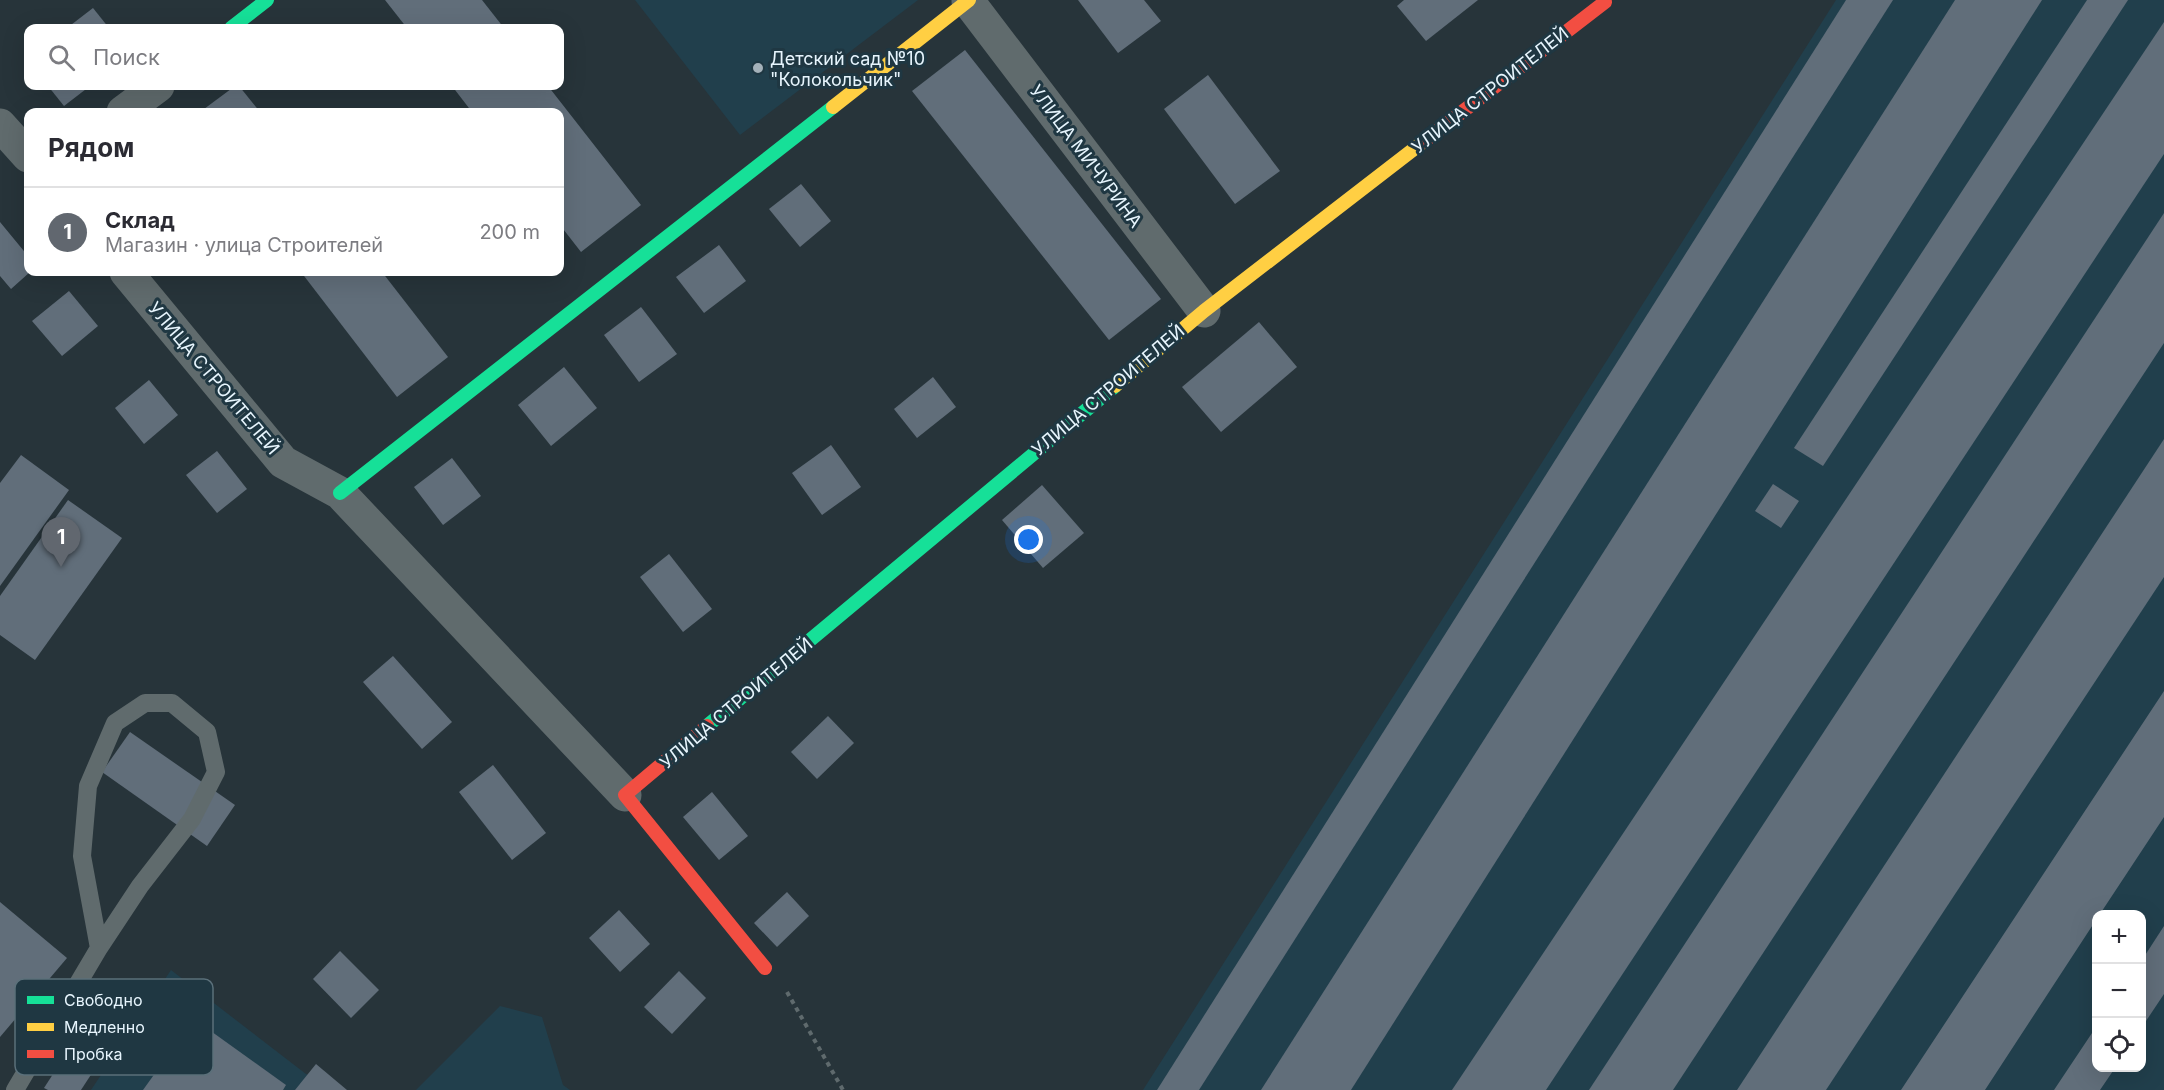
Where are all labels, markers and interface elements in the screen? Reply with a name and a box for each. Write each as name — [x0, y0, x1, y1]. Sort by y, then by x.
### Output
street label: УЛИЦА СТРОИТЕЛЕЙ — [1407, 22, 1572, 158]
search box — [24, 24, 564, 90]
icon: search — [45, 41, 78, 74]
text: Поиск — [93, 44, 160, 70]
place label: Детский сад №10 "Колокольчик" — [770, 48, 925, 90]
marker: Детский сад №10 "Колокольчик" — [751, 61, 765, 75]
street label: УЛИЦА МИЧУРИНА — [1025, 80, 1147, 232]
text: Рядом — [48, 132, 134, 163]
text: Склад — [105, 207, 175, 233]
text: 1 — [63, 220, 72, 244]
text: 200 m — [479, 220, 540, 244]
text: Магазин · улица Строителей — [105, 233, 383, 257]
street label: УЛИЦА СТРОИТЕЛЕЙ — [144, 297, 285, 459]
street label: УЛИЦА СТРОИТЕЛЕЙ — [1027, 319, 1189, 460]
pin: 1 — [42, 518, 80, 567]
your location — [1014, 525, 1043, 554]
street label: УЛИЦА СТРОИТЕЛЕЙ — [655, 632, 817, 773]
map controls — [2092, 910, 2146, 1072]
button: + — [2092, 910, 2146, 964]
button: − — [2092, 964, 2146, 1018]
legend — [15, 979, 213, 1075]
text: Свободно — [64, 990, 143, 1010]
text: Медленно — [64, 1017, 145, 1037]
button: locate — [2092, 1018, 2146, 1072]
text: Пробка — [64, 1044, 122, 1064]

